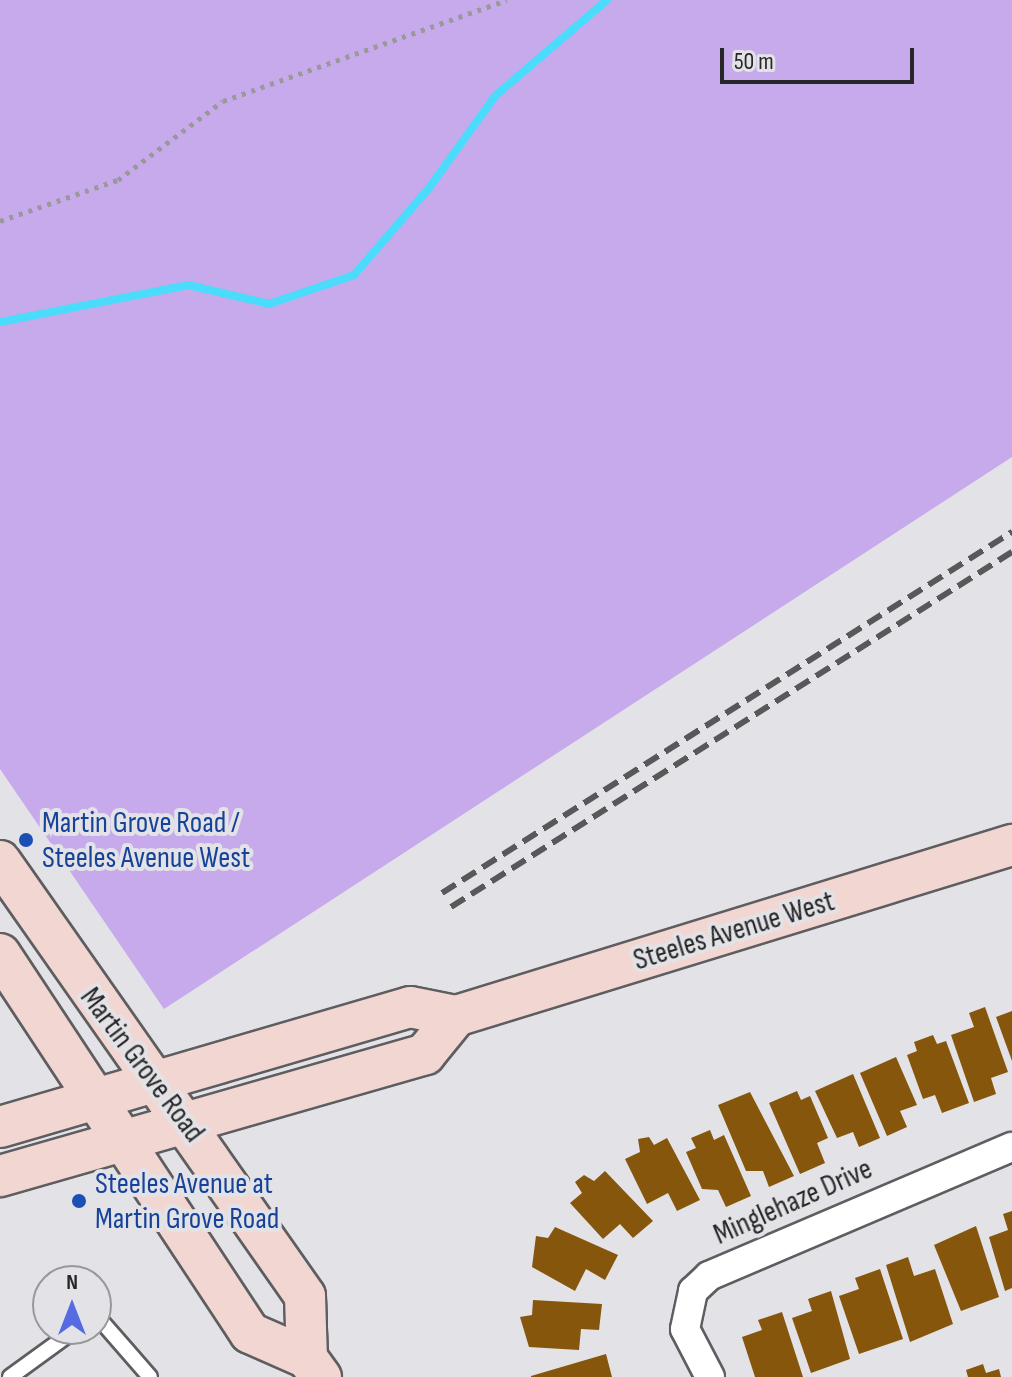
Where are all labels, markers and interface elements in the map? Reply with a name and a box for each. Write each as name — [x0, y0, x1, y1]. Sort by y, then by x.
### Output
scale bar — [724, 32, 918, 82]
text: 50 m — [734, 47, 774, 76]
place label: Martin Grove Road / Steeles Avenue West — [42, 805, 250, 876]
marker: Martin Grove Road / Steeles Avenue West — [17, 831, 35, 849]
street label: Steeles Avenue West — [629, 883, 839, 979]
street label: Martin Grove Road — [72, 981, 212, 1149]
street label: Minglehaze Drive — [708, 1151, 878, 1253]
place label: Steeles Avenue at Martin Grove Road — [95, 1166, 279, 1236]
marker: Steeles Avenue at Martin Grove Road — [70, 1192, 88, 1210]
north arrow — [32, 1265, 112, 1345]
text: N — [66, 1269, 78, 1296]

